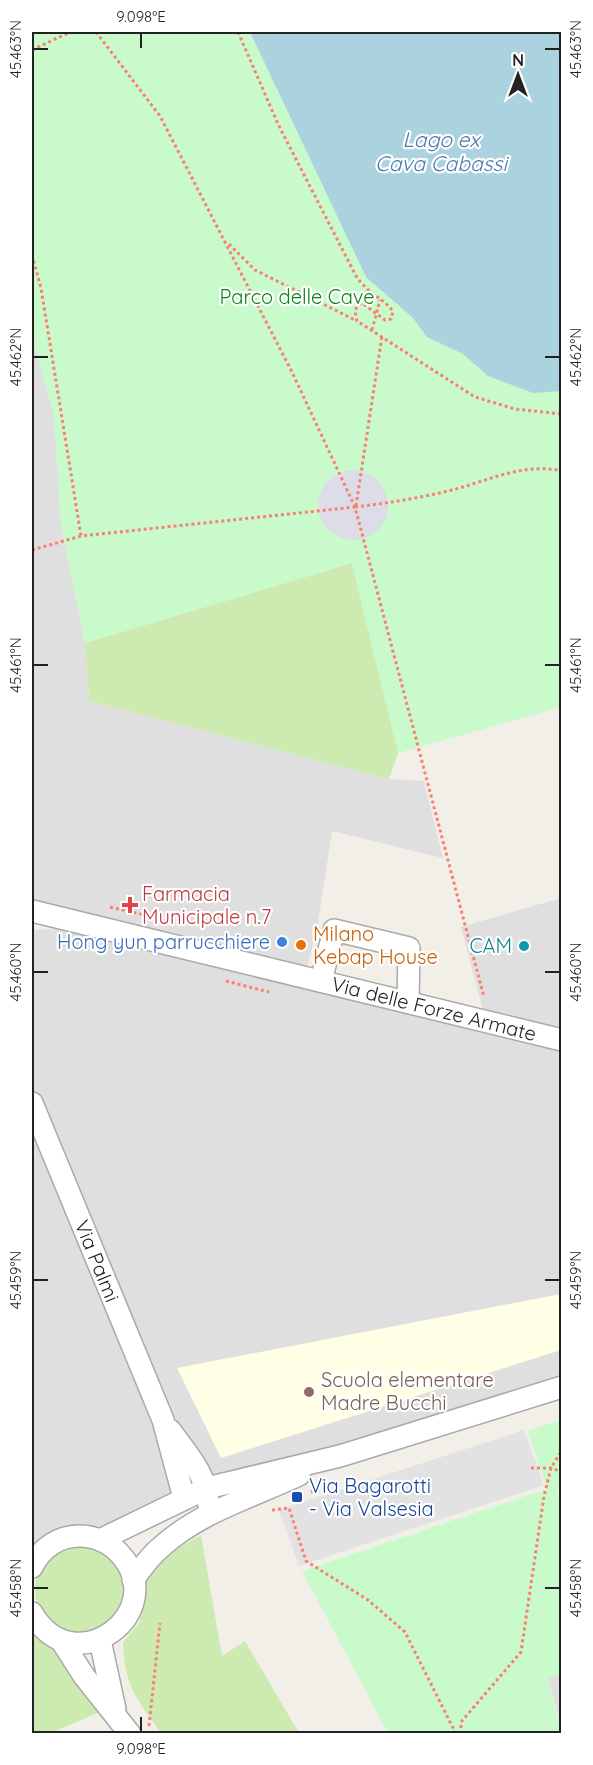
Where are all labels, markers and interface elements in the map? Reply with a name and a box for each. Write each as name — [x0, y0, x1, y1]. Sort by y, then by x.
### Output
text: 9.098°E — [116, 7, 166, 26]
text: 45.463°N — [6, 20, 25, 78]
text: 45.463°N — [566, 20, 585, 78]
north arrow — [488, 45, 548, 105]
text: N — [512, 50, 524, 70]
water label: Lago ex Cava Cabassi — [375, 126, 509, 176]
park label: Parco delle Cave — [220, 284, 375, 309]
text: 45.462°N — [6, 328, 25, 386]
text: 45.462°N — [566, 328, 585, 386]
text: 45.461°N — [6, 637, 25, 693]
text: 45.461°N — [566, 637, 585, 693]
place label: Farmacia Municipale n.7 — [142, 881, 271, 929]
marker: Farmacia Municipale n.7 — [123, 898, 137, 912]
place label: Milano Kebap House — [313, 921, 438, 969]
place label: Hong yun parrucchiere — [57, 929, 270, 954]
place label: CAM — [469, 933, 512, 958]
marker: Hong yun parrucchiere — [275, 935, 289, 949]
marker: Milano Kebap House — [294, 938, 308, 952]
marker: CAM — [517, 939, 531, 953]
text: 45.460°N — [6, 943, 25, 1001]
text: 45.460°N — [566, 943, 585, 1001]
street label: Via delle Forze Armate — [329, 971, 539, 1046]
street label: Via Palmi — [70, 1216, 125, 1305]
text: 45.459°N — [6, 1251, 25, 1309]
text: 45.459°N — [566, 1251, 585, 1309]
place label: Scuola elementare Madre Bucchi — [321, 1367, 494, 1415]
marker: Scuola elementare Madre Bucchi — [302, 1385, 316, 1399]
place label: Via Bagarotti - Via Valsesia — [309, 1473, 434, 1521]
marker: Via Bagarotti - Via Valsesia — [290, 1490, 304, 1504]
text: 45.458°N — [6, 1559, 25, 1617]
text: 45.458°N — [566, 1559, 585, 1617]
text: 9.098°E — [116, 1739, 166, 1758]

